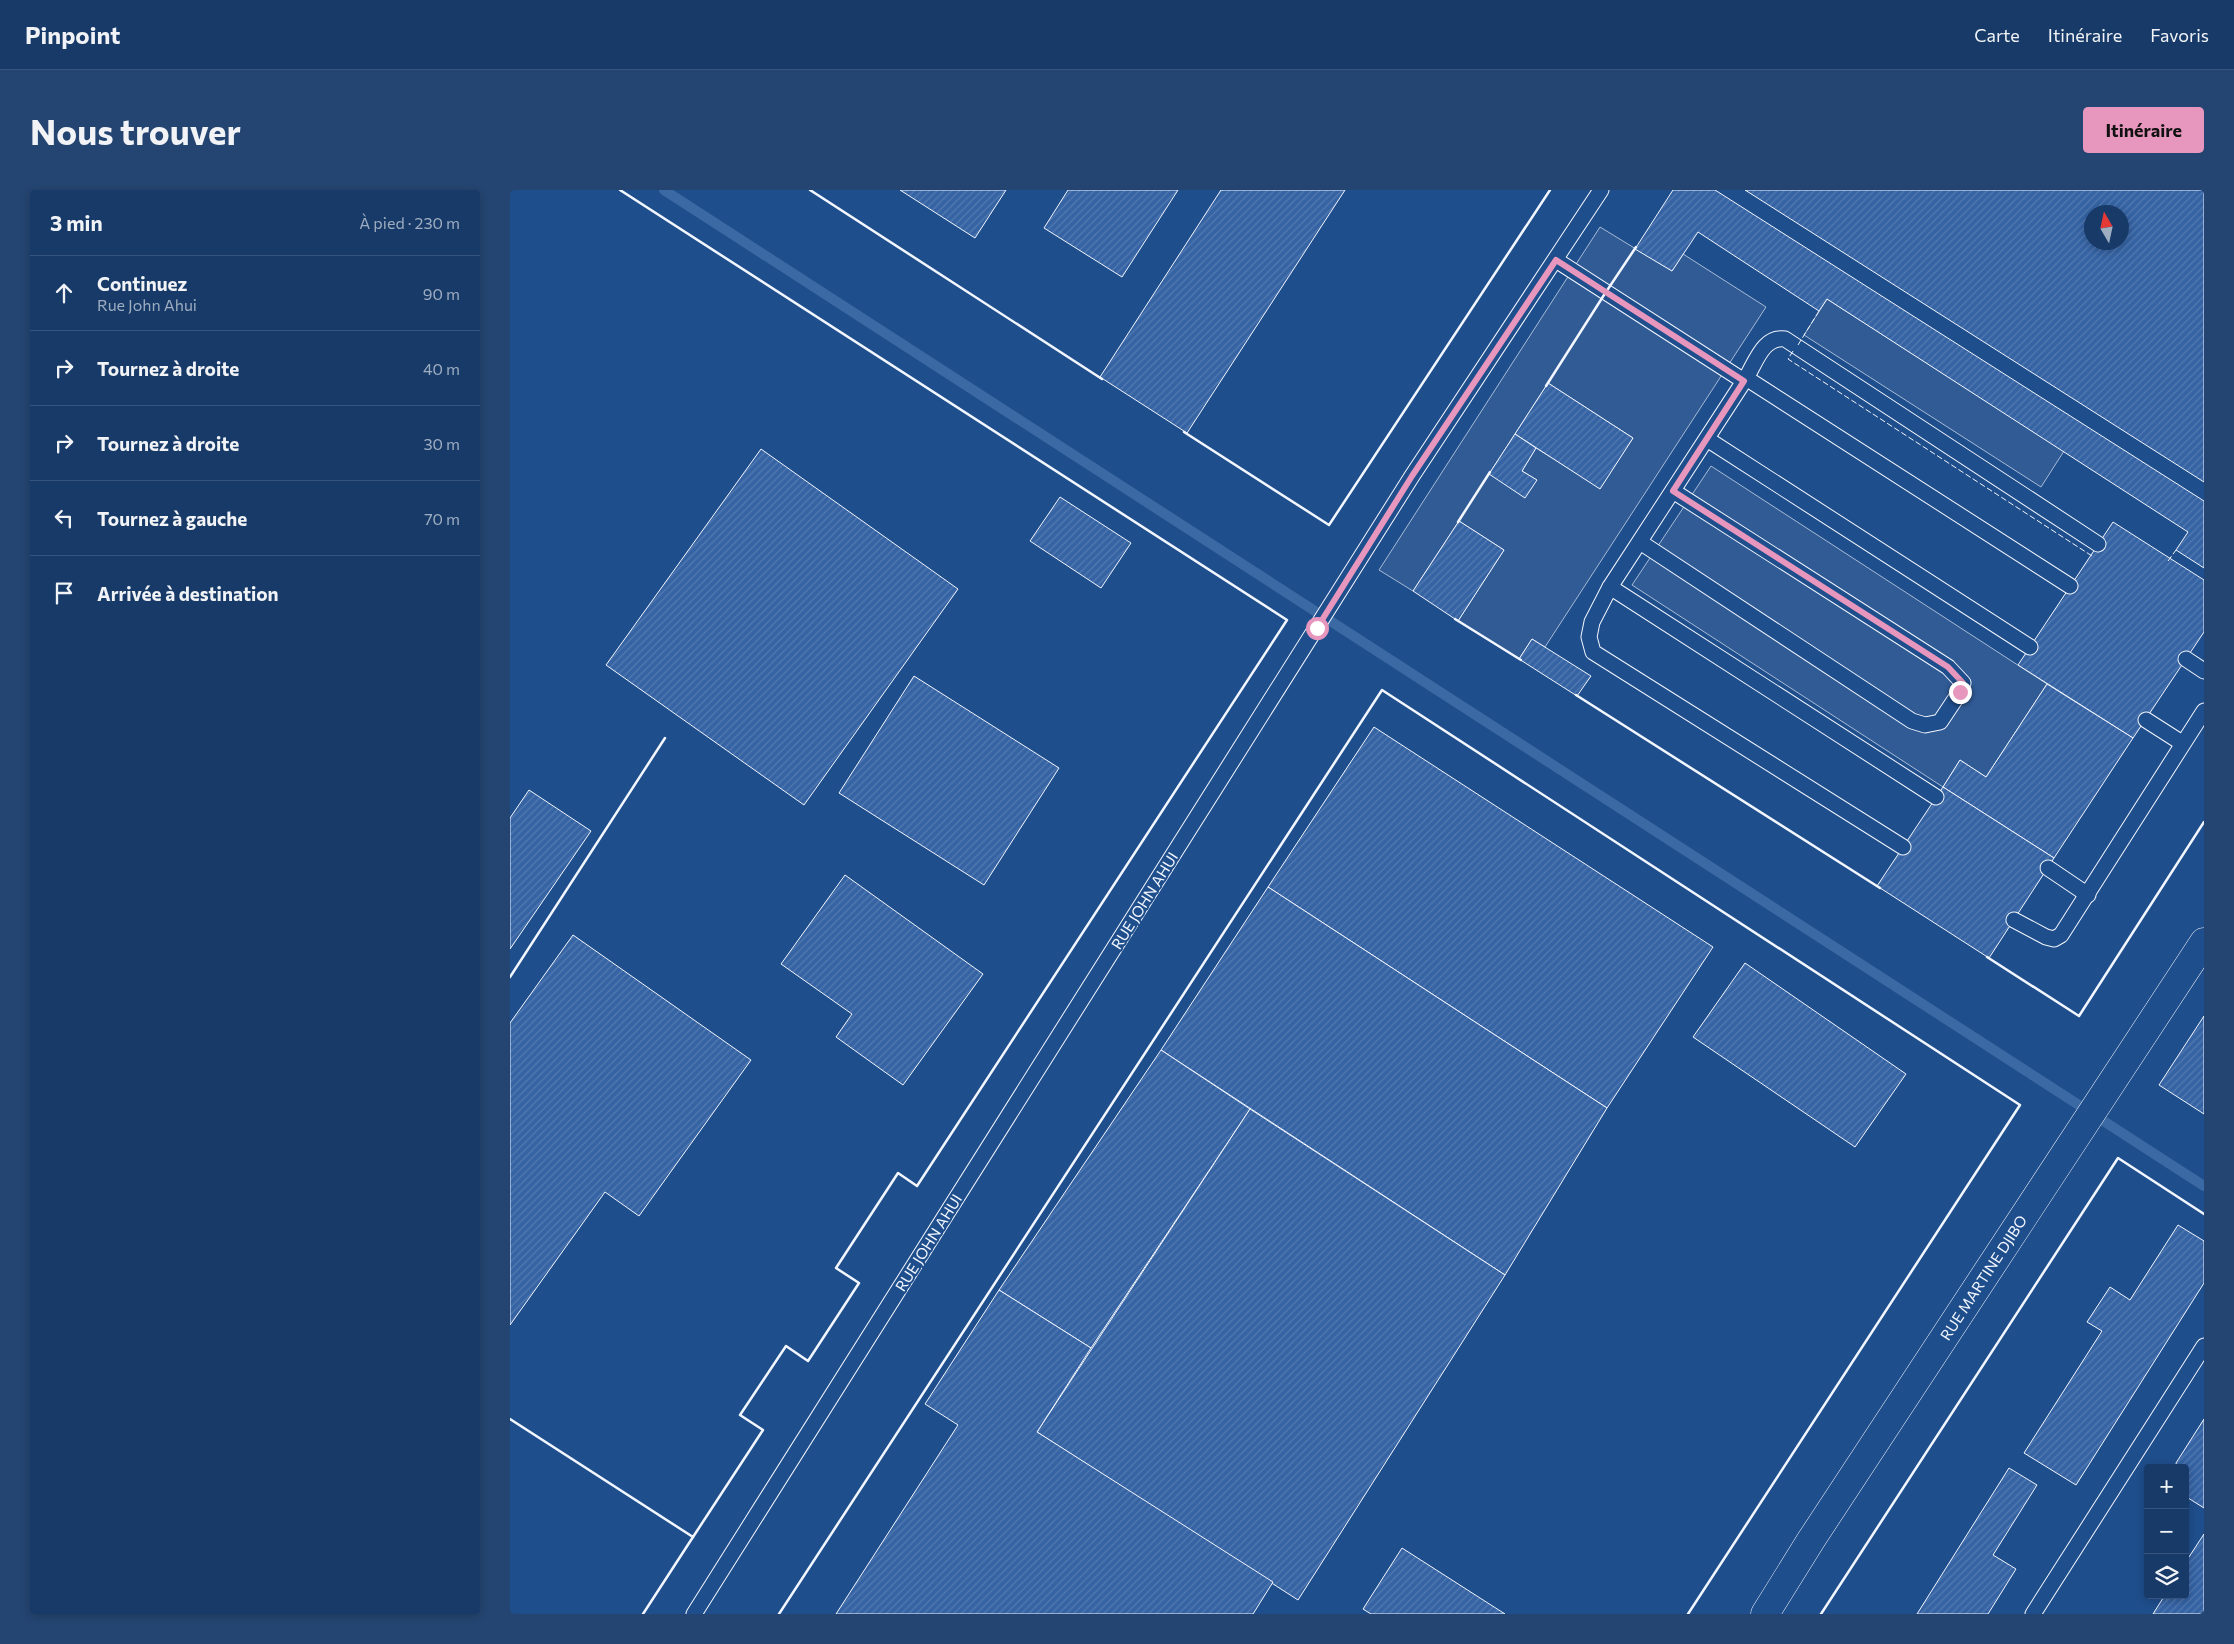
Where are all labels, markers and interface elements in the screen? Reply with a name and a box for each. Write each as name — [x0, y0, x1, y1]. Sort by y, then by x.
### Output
text: Pinpoint — [25, 20, 120, 49]
text: Carte — [1974, 24, 2020, 46]
text: Itinéraire — [2048, 24, 2122, 46]
text: Favoris — [2150, 24, 2209, 46]
button: Itinéraire — [2083, 107, 2204, 153]
text: Nous trouver — [30, 109, 241, 152]
north arrow — [2084, 205, 2129, 250]
text: 3 min — [50, 210, 103, 235]
text: À pied · 230 m — [359, 213, 460, 232]
text: Continuez — [97, 272, 187, 295]
icon: ahead — [50, 279, 78, 307]
text: 90 m — [423, 284, 460, 303]
text: Rue John Ahui — [97, 295, 197, 314]
icon: right — [50, 354, 78, 382]
text: Tournez à droite — [97, 357, 239, 380]
text: 40 m — [423, 359, 460, 378]
icon: right — [50, 429, 78, 457]
text: Tournez à droite — [97, 432, 239, 455]
text: 30 m — [423, 434, 460, 453]
icon: left — [50, 504, 78, 532]
text: Tournez à gauche — [97, 507, 247, 530]
text: 70 m — [424, 509, 460, 528]
icon: arrive — [50, 579, 78, 607]
text: Arrivée à destination — [97, 582, 279, 605]
route start — [1306, 617, 1329, 640]
route end — [1949, 681, 1972, 704]
street label: RUE JOHN AHUI — [1107, 849, 1181, 952]
street label: RUE JOHN AHUI — [891, 1191, 965, 1294]
street label: RUE MARTINE DJIBO — [1936, 1212, 2030, 1343]
map controls — [2144, 1464, 2189, 1599]
button: + — [2144, 1464, 2189, 1509]
button: − — [2144, 1509, 2189, 1554]
button: layers — [2144, 1554, 2189, 1599]

